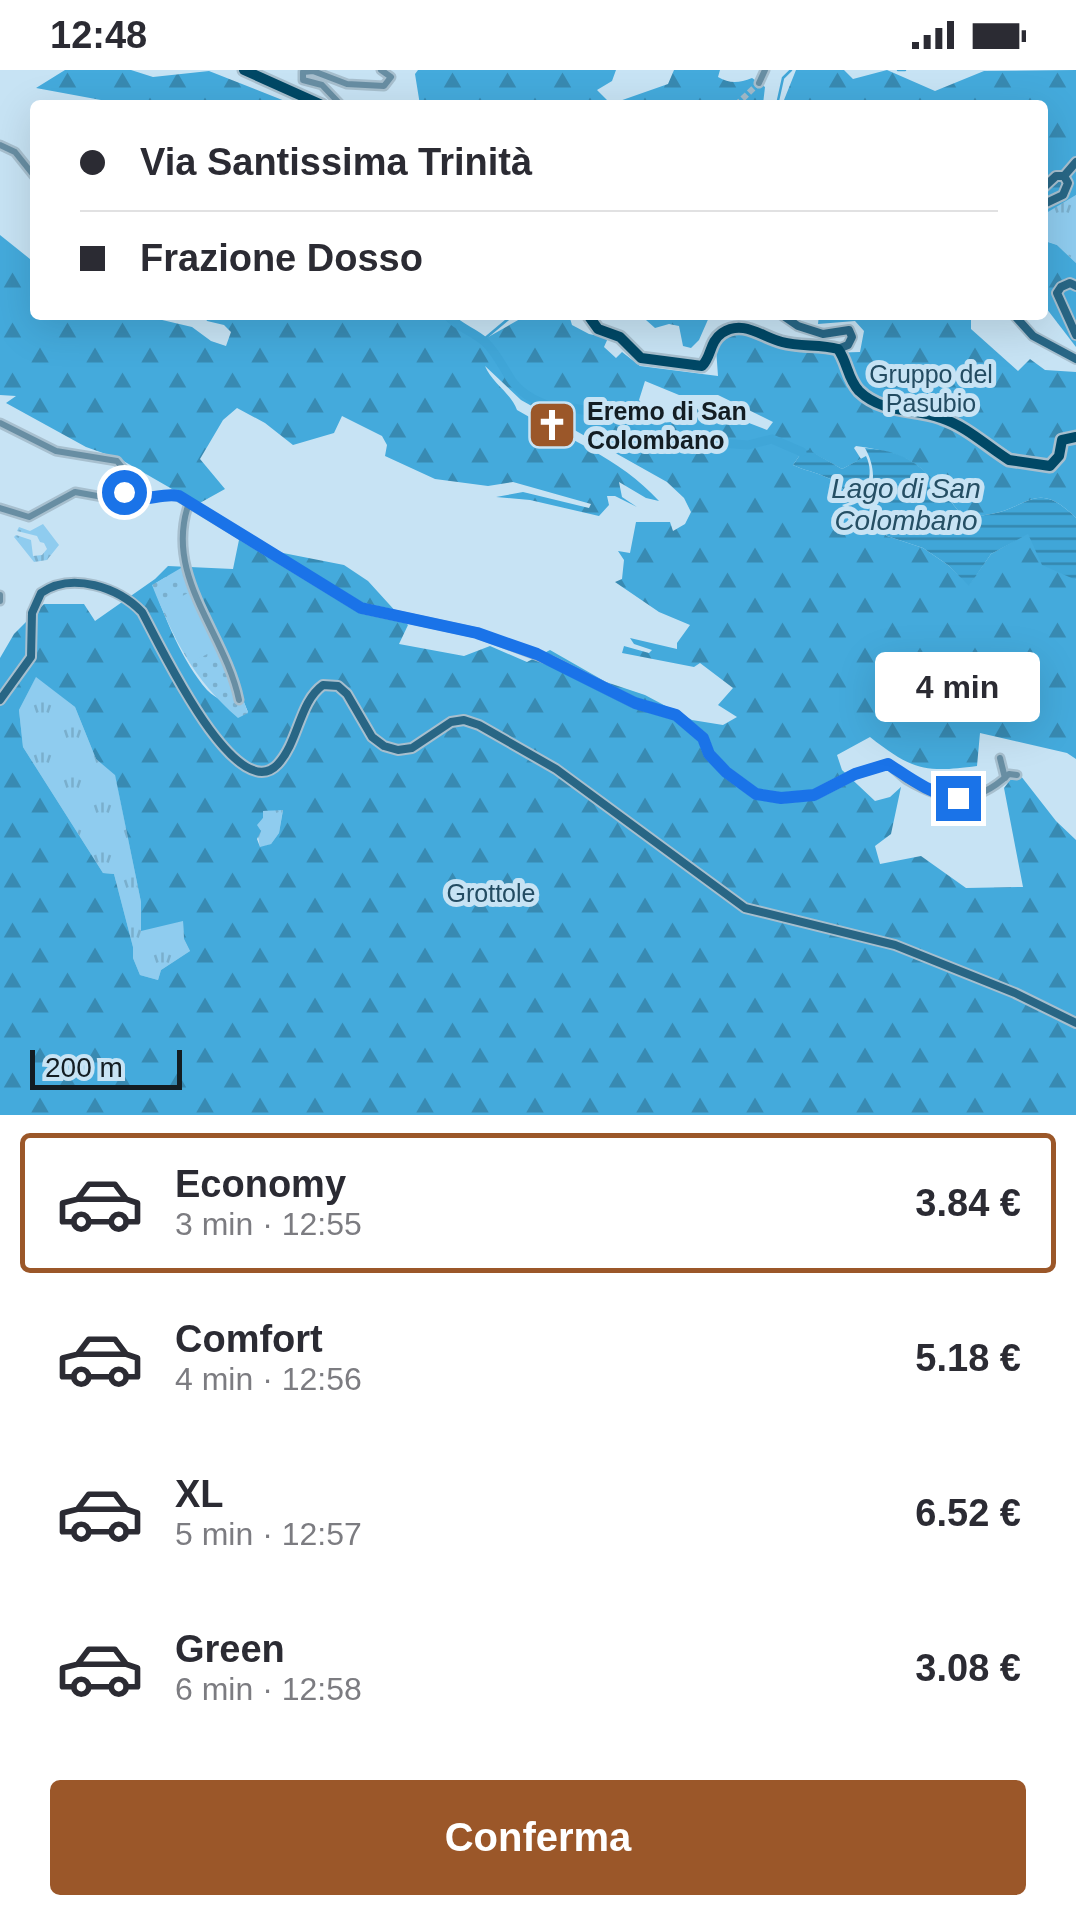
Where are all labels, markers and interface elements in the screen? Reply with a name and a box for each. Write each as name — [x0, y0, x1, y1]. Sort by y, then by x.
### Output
text: 12:48 — [50, 14, 147, 56]
text: Via Santissima Trinità — [140, 141, 532, 183]
text: Frazione Dosso — [140, 237, 423, 279]
park label: Gruppo del Pasubio — [869, 360, 993, 417]
place label: Eremo di San Colombano — [587, 397, 747, 454]
church icon: Eremo di San Colombano — [526, 399, 578, 451]
route start — [102, 470, 147, 515]
water label: Lago di San Colombano — [831, 473, 981, 536]
callout: 4 min — [876, 653, 1040, 723]
text: 4 min — [916, 669, 999, 705]
route end — [936, 776, 981, 821]
park label: Grottole — [447, 879, 535, 907]
scale bar — [30, 1045, 182, 1090]
text: 200 m — [45, 1052, 123, 1083]
icon: car — [55, 1158, 145, 1248]
text: Economy — [175, 1163, 346, 1205]
text: 3.84 € — [915, 1182, 1021, 1224]
text: 3 min · 12:55 — [175, 1206, 362, 1242]
icon: car — [55, 1313, 145, 1403]
text: Comfort — [175, 1318, 323, 1360]
text: 5.18 € — [915, 1337, 1021, 1379]
text: 4 min · 12:56 — [175, 1361, 362, 1397]
icon: car — [55, 1468, 145, 1558]
text: XL — [175, 1473, 224, 1515]
text: 6.52 € — [915, 1492, 1021, 1534]
text: 5 min · 12:57 — [175, 1516, 362, 1552]
icon: car — [55, 1623, 145, 1713]
text: Green — [175, 1628, 285, 1670]
text: 3.08 € — [915, 1647, 1021, 1689]
text: 6 min · 12:58 — [175, 1671, 362, 1707]
button: Conferma — [50, 1780, 1026, 1895]

